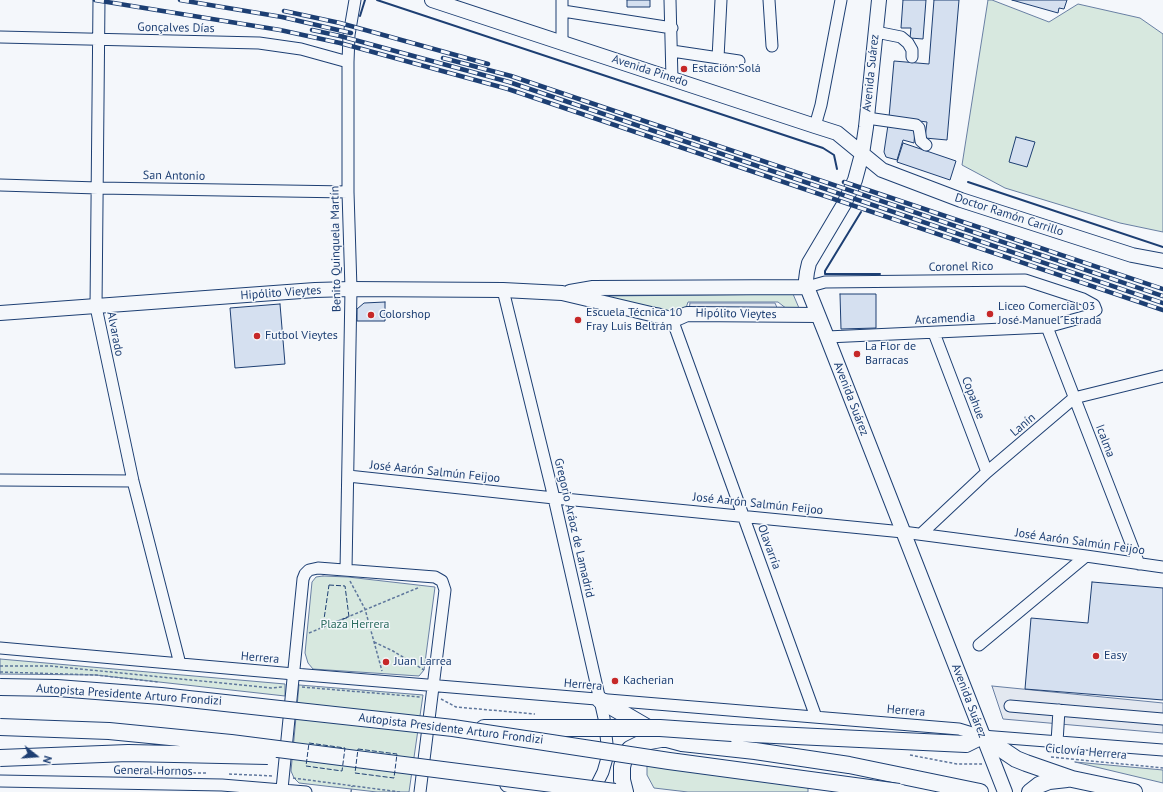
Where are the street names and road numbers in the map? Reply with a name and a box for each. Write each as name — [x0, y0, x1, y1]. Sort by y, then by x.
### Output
street label: Gonçalves Días — [137, 20, 215, 36]
street label: Avenida Suárez — [860, 33, 882, 113]
street label: Avenida Pinedo — [610, 52, 690, 90]
street label: San Antonio — [143, 168, 205, 184]
street label: Benito Quinquela Martín — [328, 186, 344, 312]
street label: Doctor Ramón Carrillo — [953, 191, 1065, 239]
street label: Coronel Rico — [929, 259, 993, 275]
street label: Hipólito Vieytes — [240, 283, 322, 303]
street label: Hipólito Vieytes — [695, 306, 777, 322]
street label: Alvarado — [104, 310, 126, 358]
street label: Arcamendia — [914, 310, 976, 328]
street label: Avenida Suárez — [830, 360, 872, 438]
street label: Copahue — [958, 375, 988, 421]
street label: Lanín — [1008, 410, 1038, 440]
street label: Icalma — [1092, 423, 1118, 459]
street label: Gregorio Aráoz de Lamadrid — [551, 457, 597, 599]
street label: José Aarón Salmún Feijoo — [369, 458, 501, 486]
street label: José Aarón Salmún Feijoo — [692, 490, 824, 518]
street label: Olavarría — [754, 523, 784, 571]
street label: José Aarón Salmún Feijoo — [1014, 526, 1146, 558]
street label: Herrera — [240, 649, 280, 667]
street label: Avenida Suárez — [948, 662, 990, 740]
street label: Herrera — [563, 676, 603, 694]
street label: Autopista Presidente Arturo Frondizi — [36, 681, 222, 709]
street label: Herrera — [886, 702, 926, 720]
street label: Autopista Presidente Arturo Frondizi — [358, 711, 544, 747]
street label: Ciclovía Herrera — [1045, 741, 1127, 763]
street label: General Hornos — [113, 763, 193, 779]

